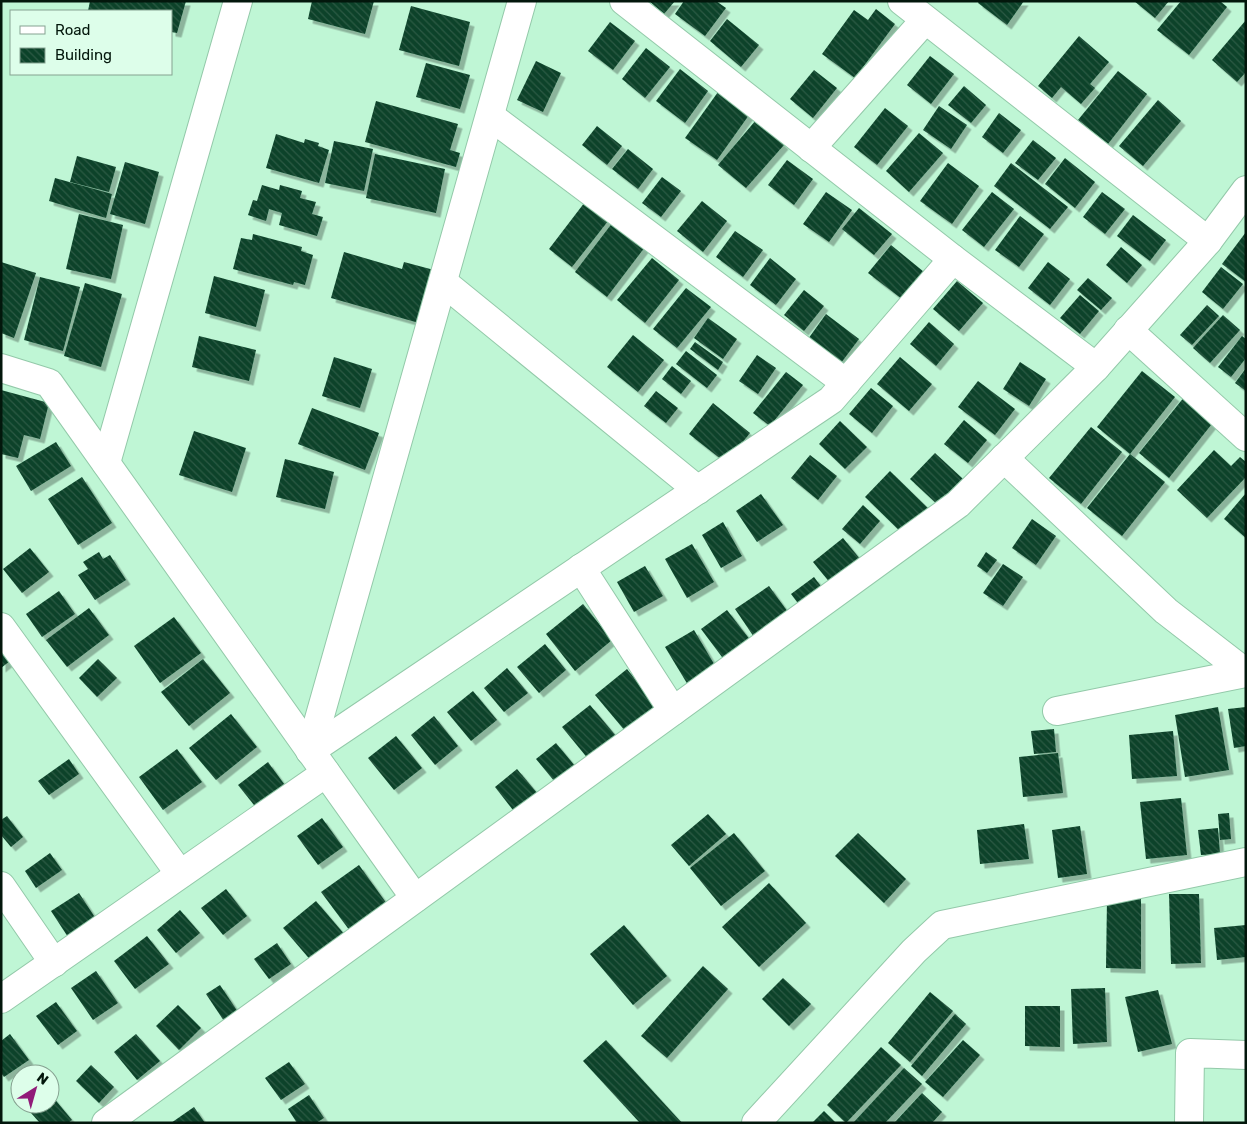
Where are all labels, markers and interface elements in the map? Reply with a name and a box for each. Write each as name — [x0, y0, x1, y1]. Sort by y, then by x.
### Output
legend — [10, 10, 172, 75]
text: Road — [55, 21, 91, 39]
text: Building — [55, 46, 112, 64]
north arrow — [10, 1064, 60, 1114]
text: N — [33, 1069, 52, 1089]

